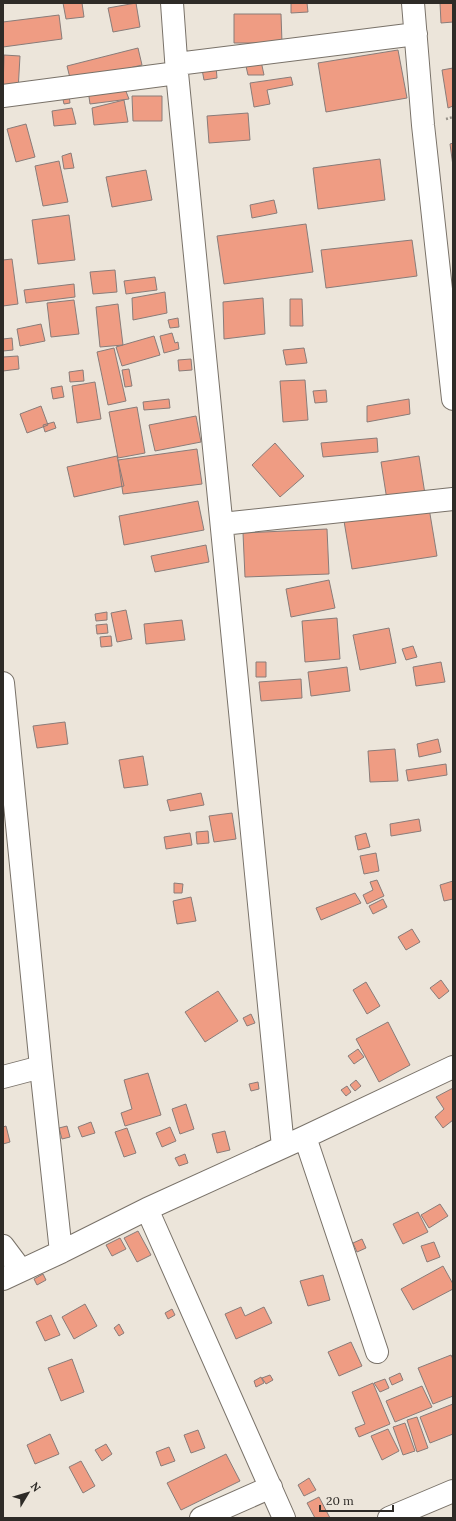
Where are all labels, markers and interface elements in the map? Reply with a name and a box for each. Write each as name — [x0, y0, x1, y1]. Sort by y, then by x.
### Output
north arrow — [8, 1473, 48, 1513]
text: N — [28, 1479, 44, 1495]
scale bar — [320, 1487, 393, 1513]
text: 20 m — [326, 1493, 354, 1508]

